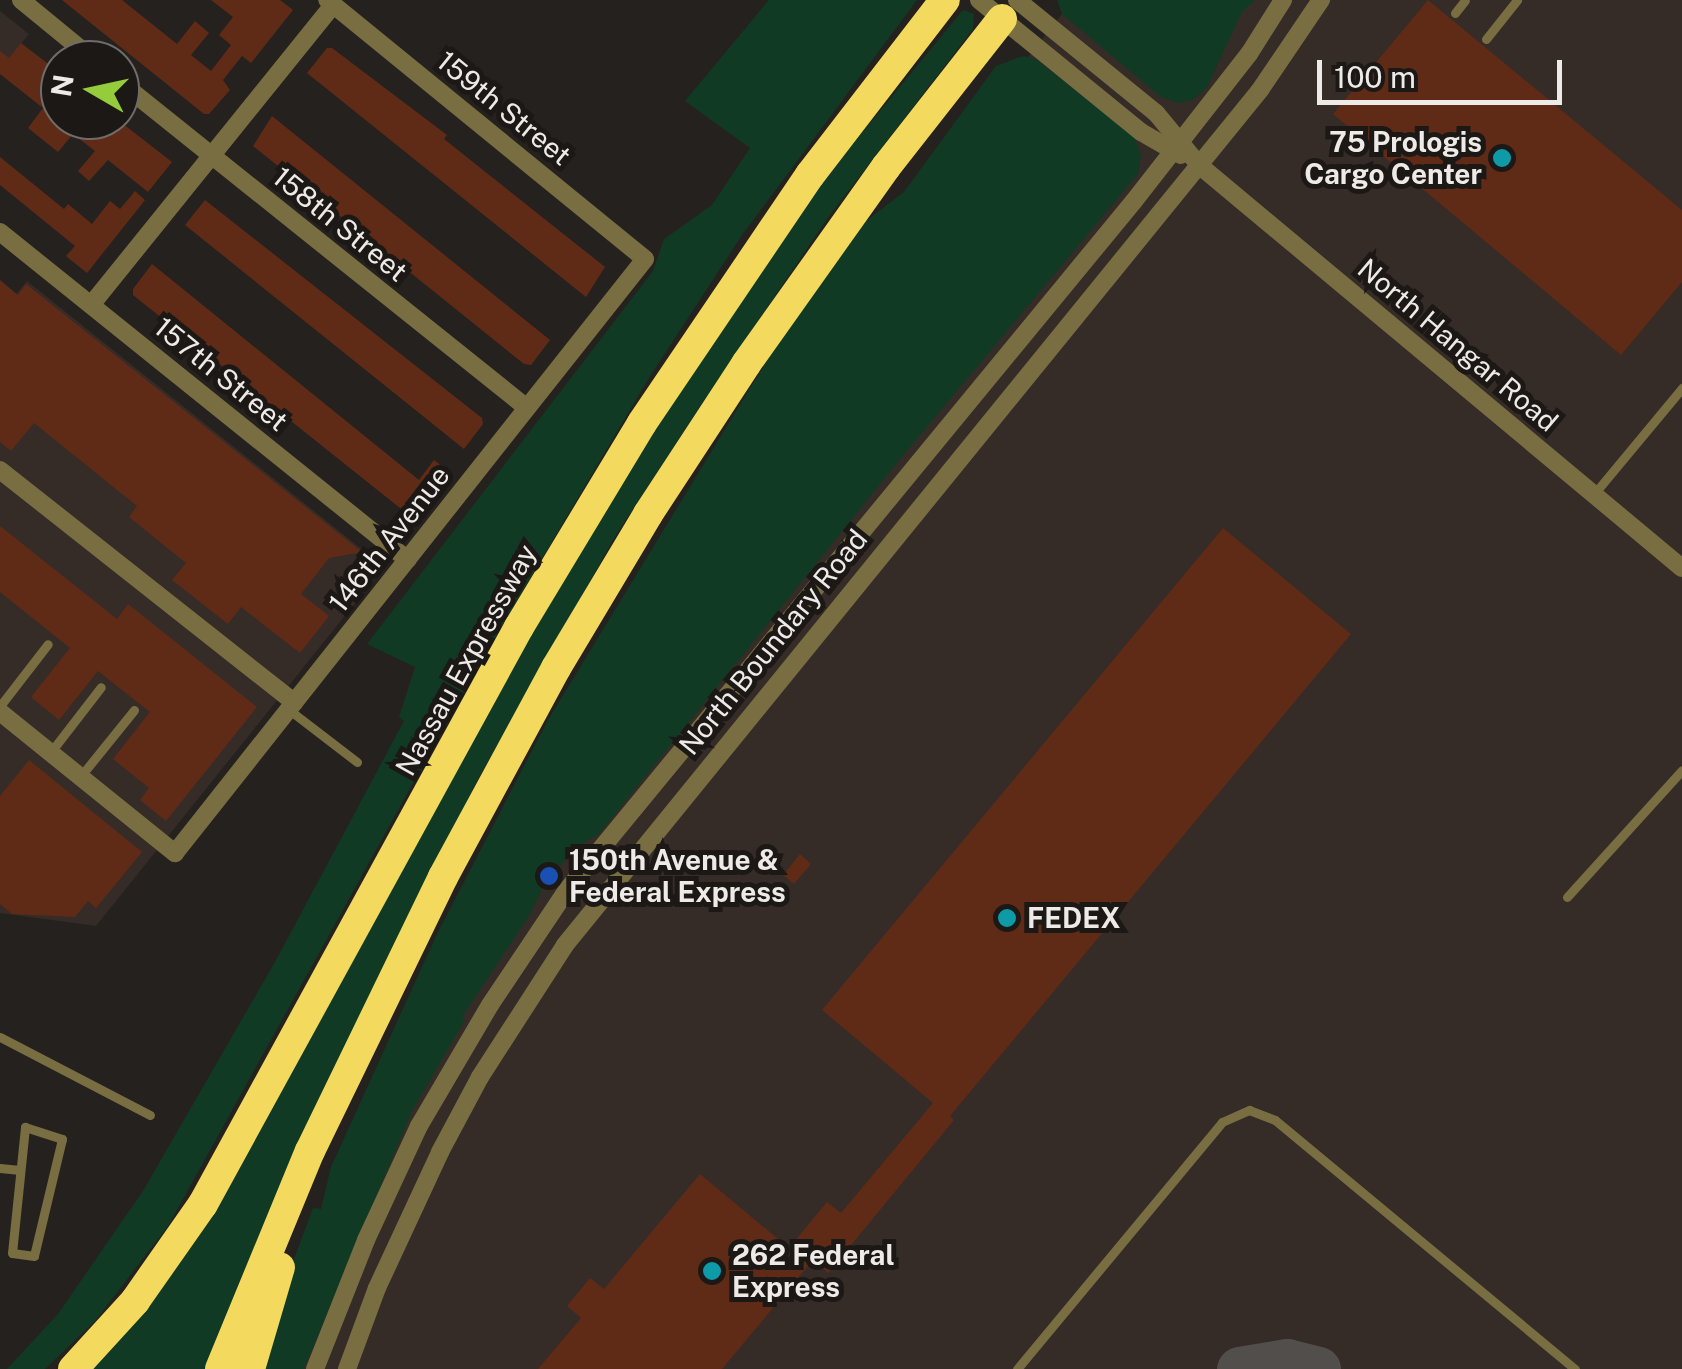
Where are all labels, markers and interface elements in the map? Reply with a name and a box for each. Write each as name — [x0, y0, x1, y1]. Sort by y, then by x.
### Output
north arrow — [40, 40, 140, 140]
scale bar — [1322, 40, 1567, 102]
street label: 159th Street — [430, 44, 578, 172]
text: 100 m — [1334, 59, 1416, 95]
text: N — [44, 72, 80, 99]
place label: 75 Prologis Cargo Center — [1304, 125, 1482, 191]
marker: 75 Prologis Cargo Center — [1491, 147, 1513, 169]
street label: 158th Street — [266, 160, 414, 288]
street label: North Hangar Road — [1351, 252, 1565, 438]
street label: 157th Street — [148, 310, 294, 438]
street label: 146th Avenue — [321, 459, 457, 619]
street label: North Boundary Road — [672, 523, 874, 761]
street label: Nassau Expressway — [389, 539, 543, 781]
place label: 150th Avenue & Federal Express — [569, 843, 786, 909]
marker: 150th Avenue & Federal Express — [538, 865, 560, 887]
place label: FEDEX — [1027, 901, 1121, 935]
marker: FEDEX — [996, 907, 1018, 929]
place label: 262 Federal Express — [732, 1238, 895, 1304]
marker: 262 Federal Express — [701, 1260, 723, 1282]

